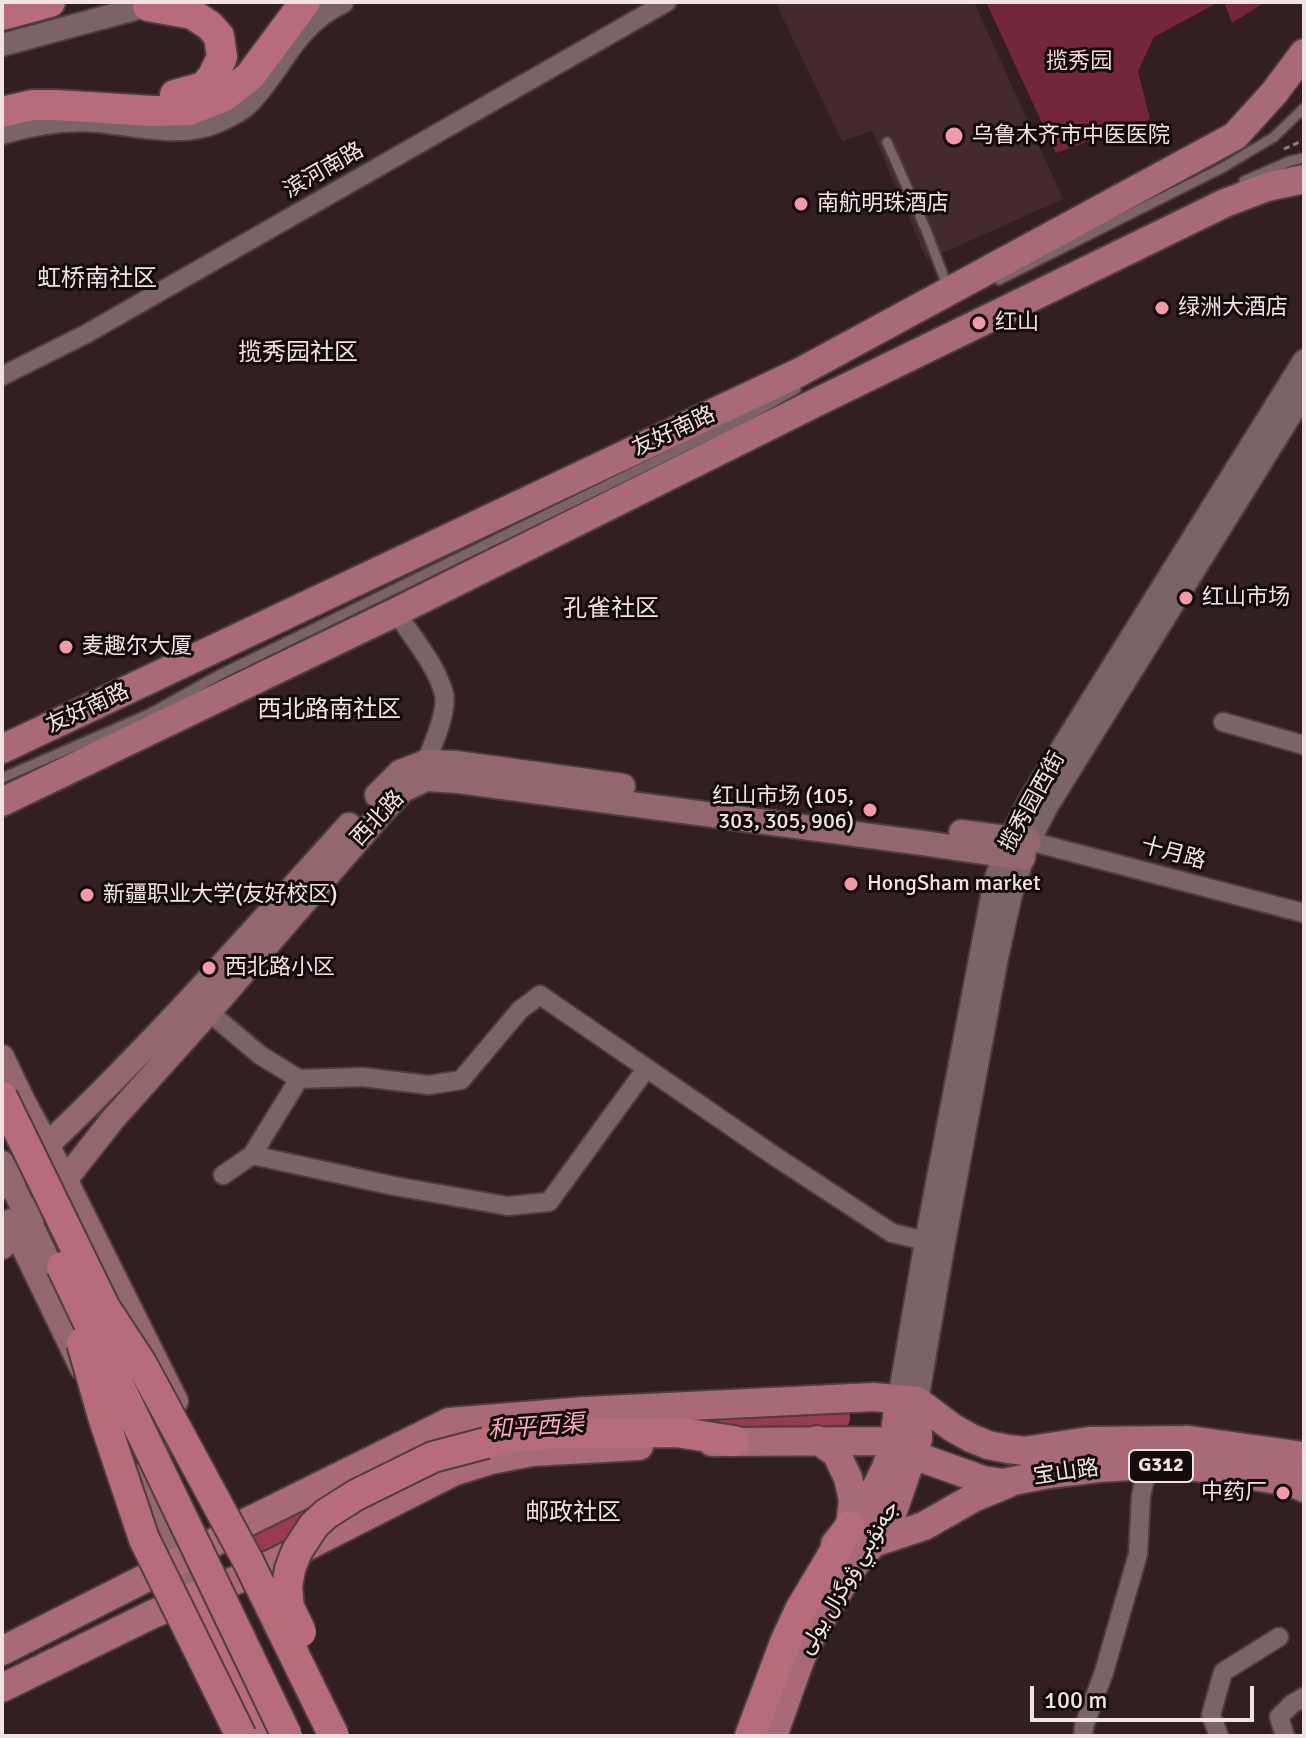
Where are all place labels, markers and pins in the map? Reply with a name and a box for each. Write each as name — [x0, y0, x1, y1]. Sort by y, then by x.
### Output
place label: 乌鲁木齐市中医医院 — [972, 123, 1170, 149]
marker: 乌鲁木齐市中医医院 — [943, 125, 965, 147]
place label: 南航明珠酒店 — [817, 191, 949, 217]
marker: 南航明珠酒店 — [792, 195, 810, 213]
place label: 绿洲大酒店 — [1178, 295, 1288, 321]
marker: 绿洲大酒店 — [1153, 299, 1171, 317]
place label: 红山 — [995, 310, 1039, 336]
marker: 红山 — [970, 314, 988, 332]
place label: 红山市场 — [1202, 585, 1290, 611]
marker: 红山市场 — [1177, 589, 1195, 607]
place label: 麦趣尔大厦 — [82, 634, 192, 660]
marker: 麦趣尔大厦 — [57, 638, 75, 656]
place label: 红山市场 (105, 303, 305, 906) — [712, 784, 854, 836]
marker: 红山市场 (105, 303, 305, 906) — [861, 801, 879, 819]
place label: HongSham market — [867, 871, 1041, 897]
marker: HongSham market — [842, 875, 860, 893]
place label: 新疆职业大学(友好校区) — [103, 882, 338, 908]
marker: 新疆职业大学(友好校区) — [78, 886, 96, 904]
place label: 西北路小区 — [225, 955, 335, 981]
marker: 西北路小区 — [200, 959, 218, 977]
place label: 中药厂 — [1201, 1480, 1267, 1506]
marker: 中药厂 — [1274, 1484, 1292, 1502]

